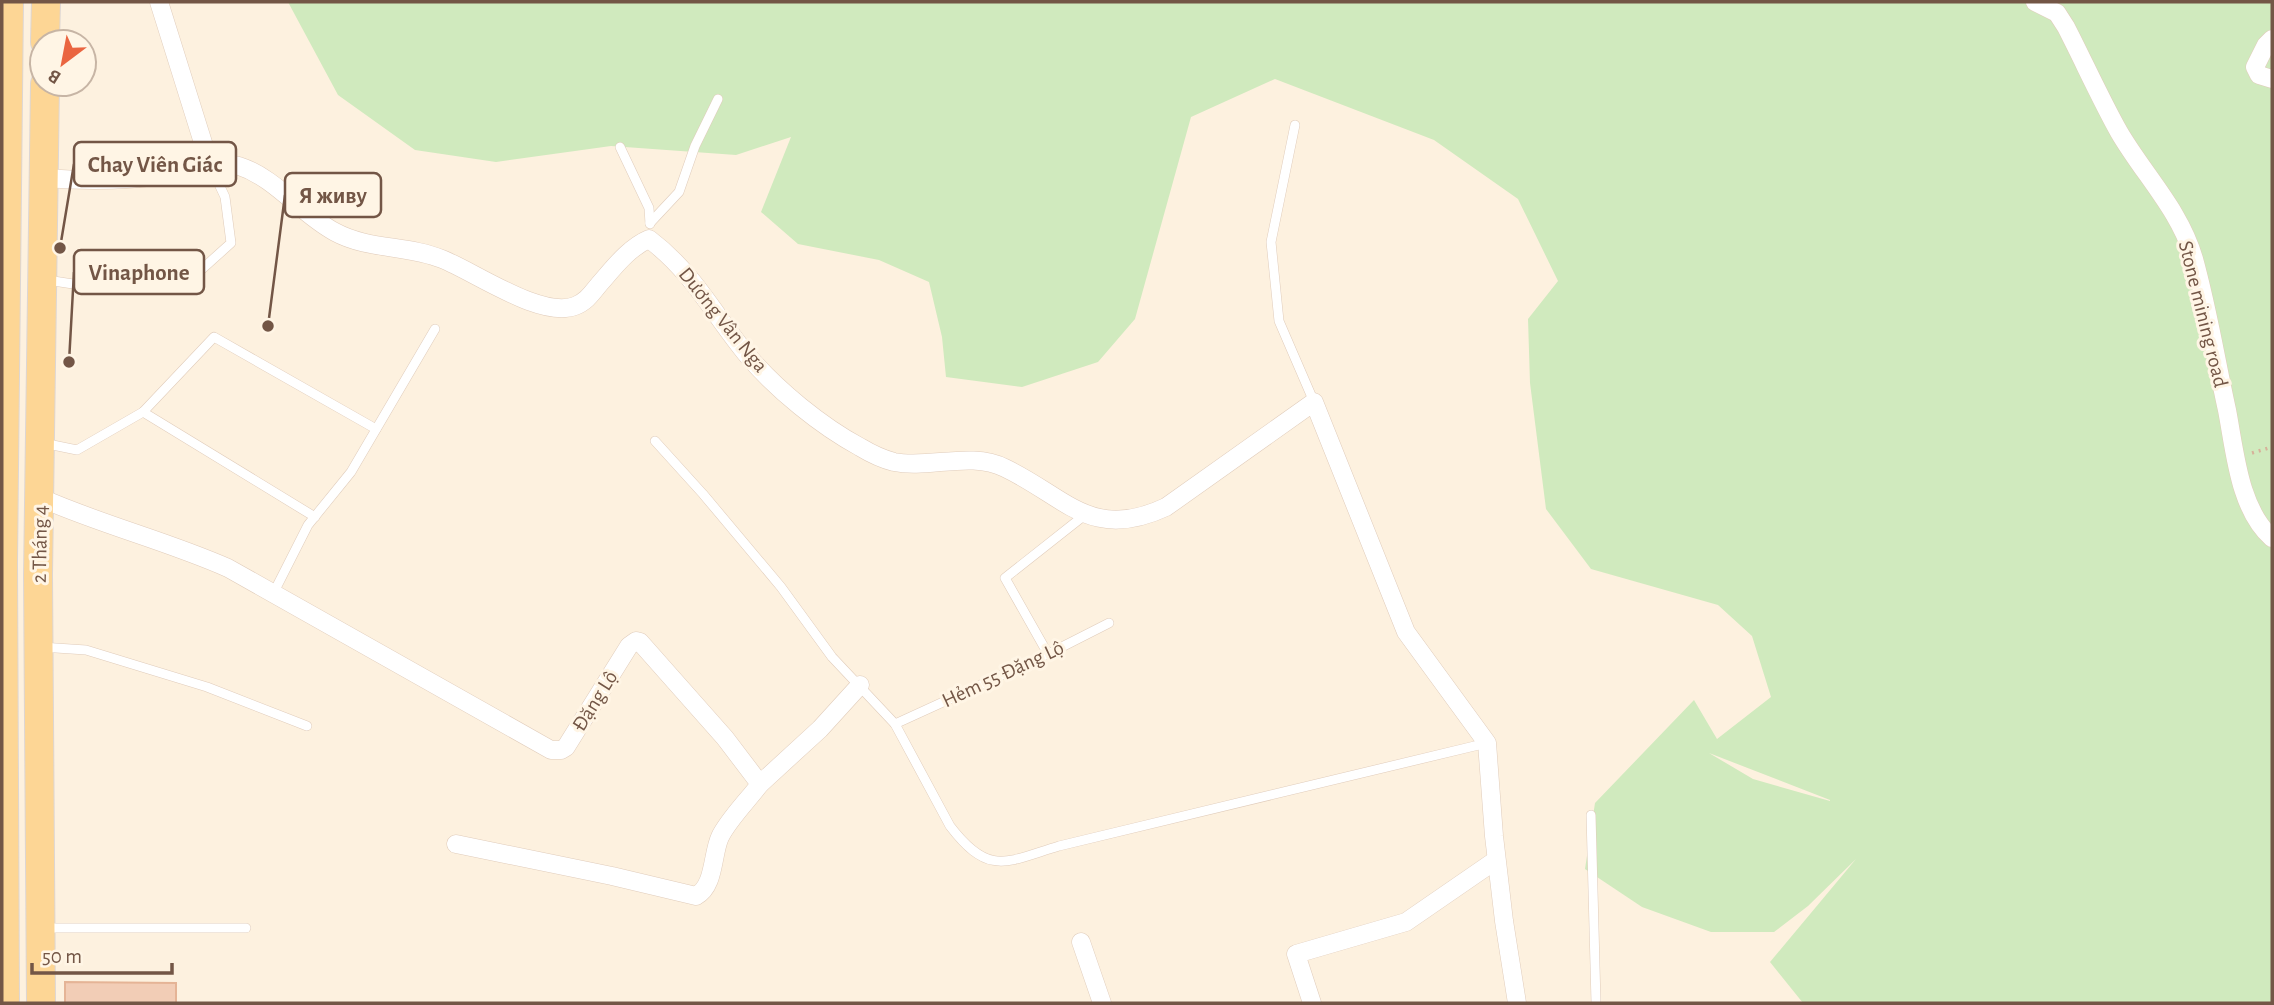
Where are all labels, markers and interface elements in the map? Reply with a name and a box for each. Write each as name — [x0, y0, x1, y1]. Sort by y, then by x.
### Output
north arrow — [28, 28, 98, 98]
text: B — [45, 65, 64, 87]
callout: Chay Viên Giác — [74, 142, 236, 186]
text: Chay Viên Giác — [88, 154, 222, 177]
callout: Я живу — [285, 173, 381, 217]
text: Я живу — [299, 185, 367, 208]
street label: Stone mining road — [2175, 239, 2231, 390]
callout: Vinaphone — [74, 250, 204, 294]
text: Vinaphone — [88, 262, 190, 285]
street label: Dương Vân Nga — [675, 264, 772, 377]
street label: 2 Tháng 4 — [29, 505, 51, 583]
street label: Hẻm 55 Đặng Lộ — [939, 637, 1067, 711]
street label: Đặng Lộ — [568, 667, 622, 735]
scale bar — [32, 932, 172, 976]
text: 50 m — [42, 946, 82, 967]

